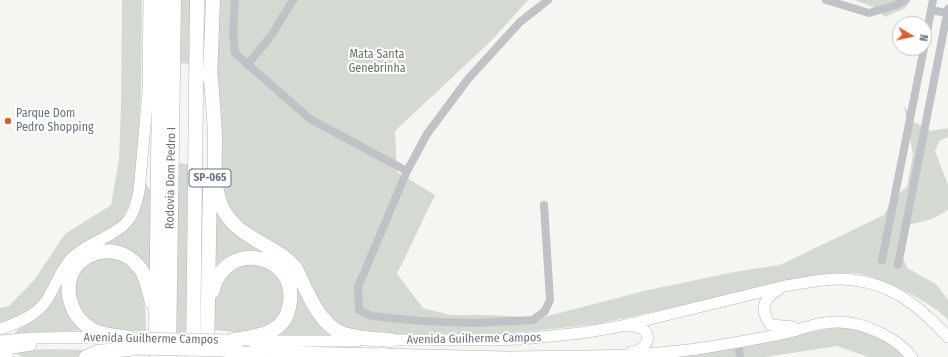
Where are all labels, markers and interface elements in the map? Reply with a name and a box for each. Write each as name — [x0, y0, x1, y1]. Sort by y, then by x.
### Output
north arrow — [892, 16, 932, 56]
text: N — [916, 34, 930, 42]
park label: Mata Santa Genebrinha — [348, 48, 406, 76]
place label: Parque Dom Pedro Shopping — [16, 107, 94, 135]
marker: Parque Dom Pedro Shopping — [3, 116, 13, 126]
street label: Rodovia Dom Pedro I — [163, 127, 179, 229]
road number: SP-065 — [189, 169, 231, 187]
street label: Avenida Guilherme Campos — [84, 331, 218, 347]
street label: Avenida Guilherme Campos — [407, 331, 541, 347]

